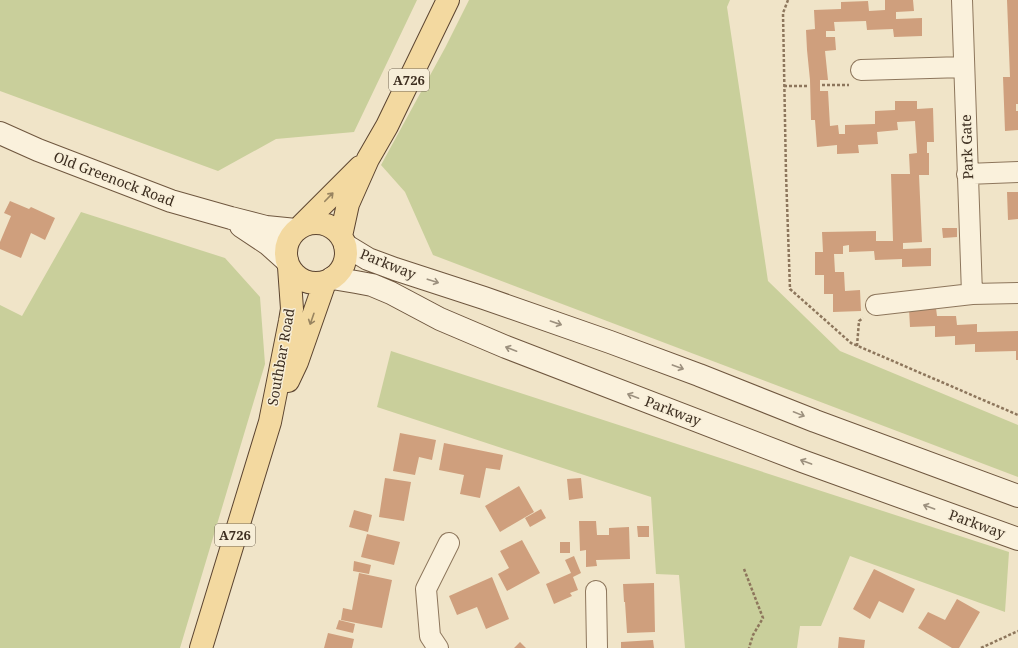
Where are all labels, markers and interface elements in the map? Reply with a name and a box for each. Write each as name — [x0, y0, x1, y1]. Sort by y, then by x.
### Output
road number: A726 — [389, 69, 429, 91]
street label: Park Gate — [956, 114, 977, 180]
street label: Old Greenock Road — [51, 147, 178, 210]
one-way arrow — [324, 192, 334, 202]
street label: Parkway — [357, 244, 419, 283]
one-way arrow — [426, 278, 439, 285]
street label: Southbar Road — [263, 306, 299, 407]
one-way arrow — [308, 312, 315, 325]
one-way arrow — [549, 320, 562, 327]
one-way arrow — [506, 345, 518, 353]
one-way arrow — [672, 364, 685, 371]
one-way arrow — [627, 391, 639, 399]
street label: Parkway — [642, 391, 704, 430]
one-way arrow — [793, 411, 805, 419]
one-way arrow — [801, 458, 813, 466]
one-way arrow — [923, 502, 935, 510]
street label: Parkway — [946, 505, 1008, 543]
road number: A726 — [215, 524, 255, 546]

